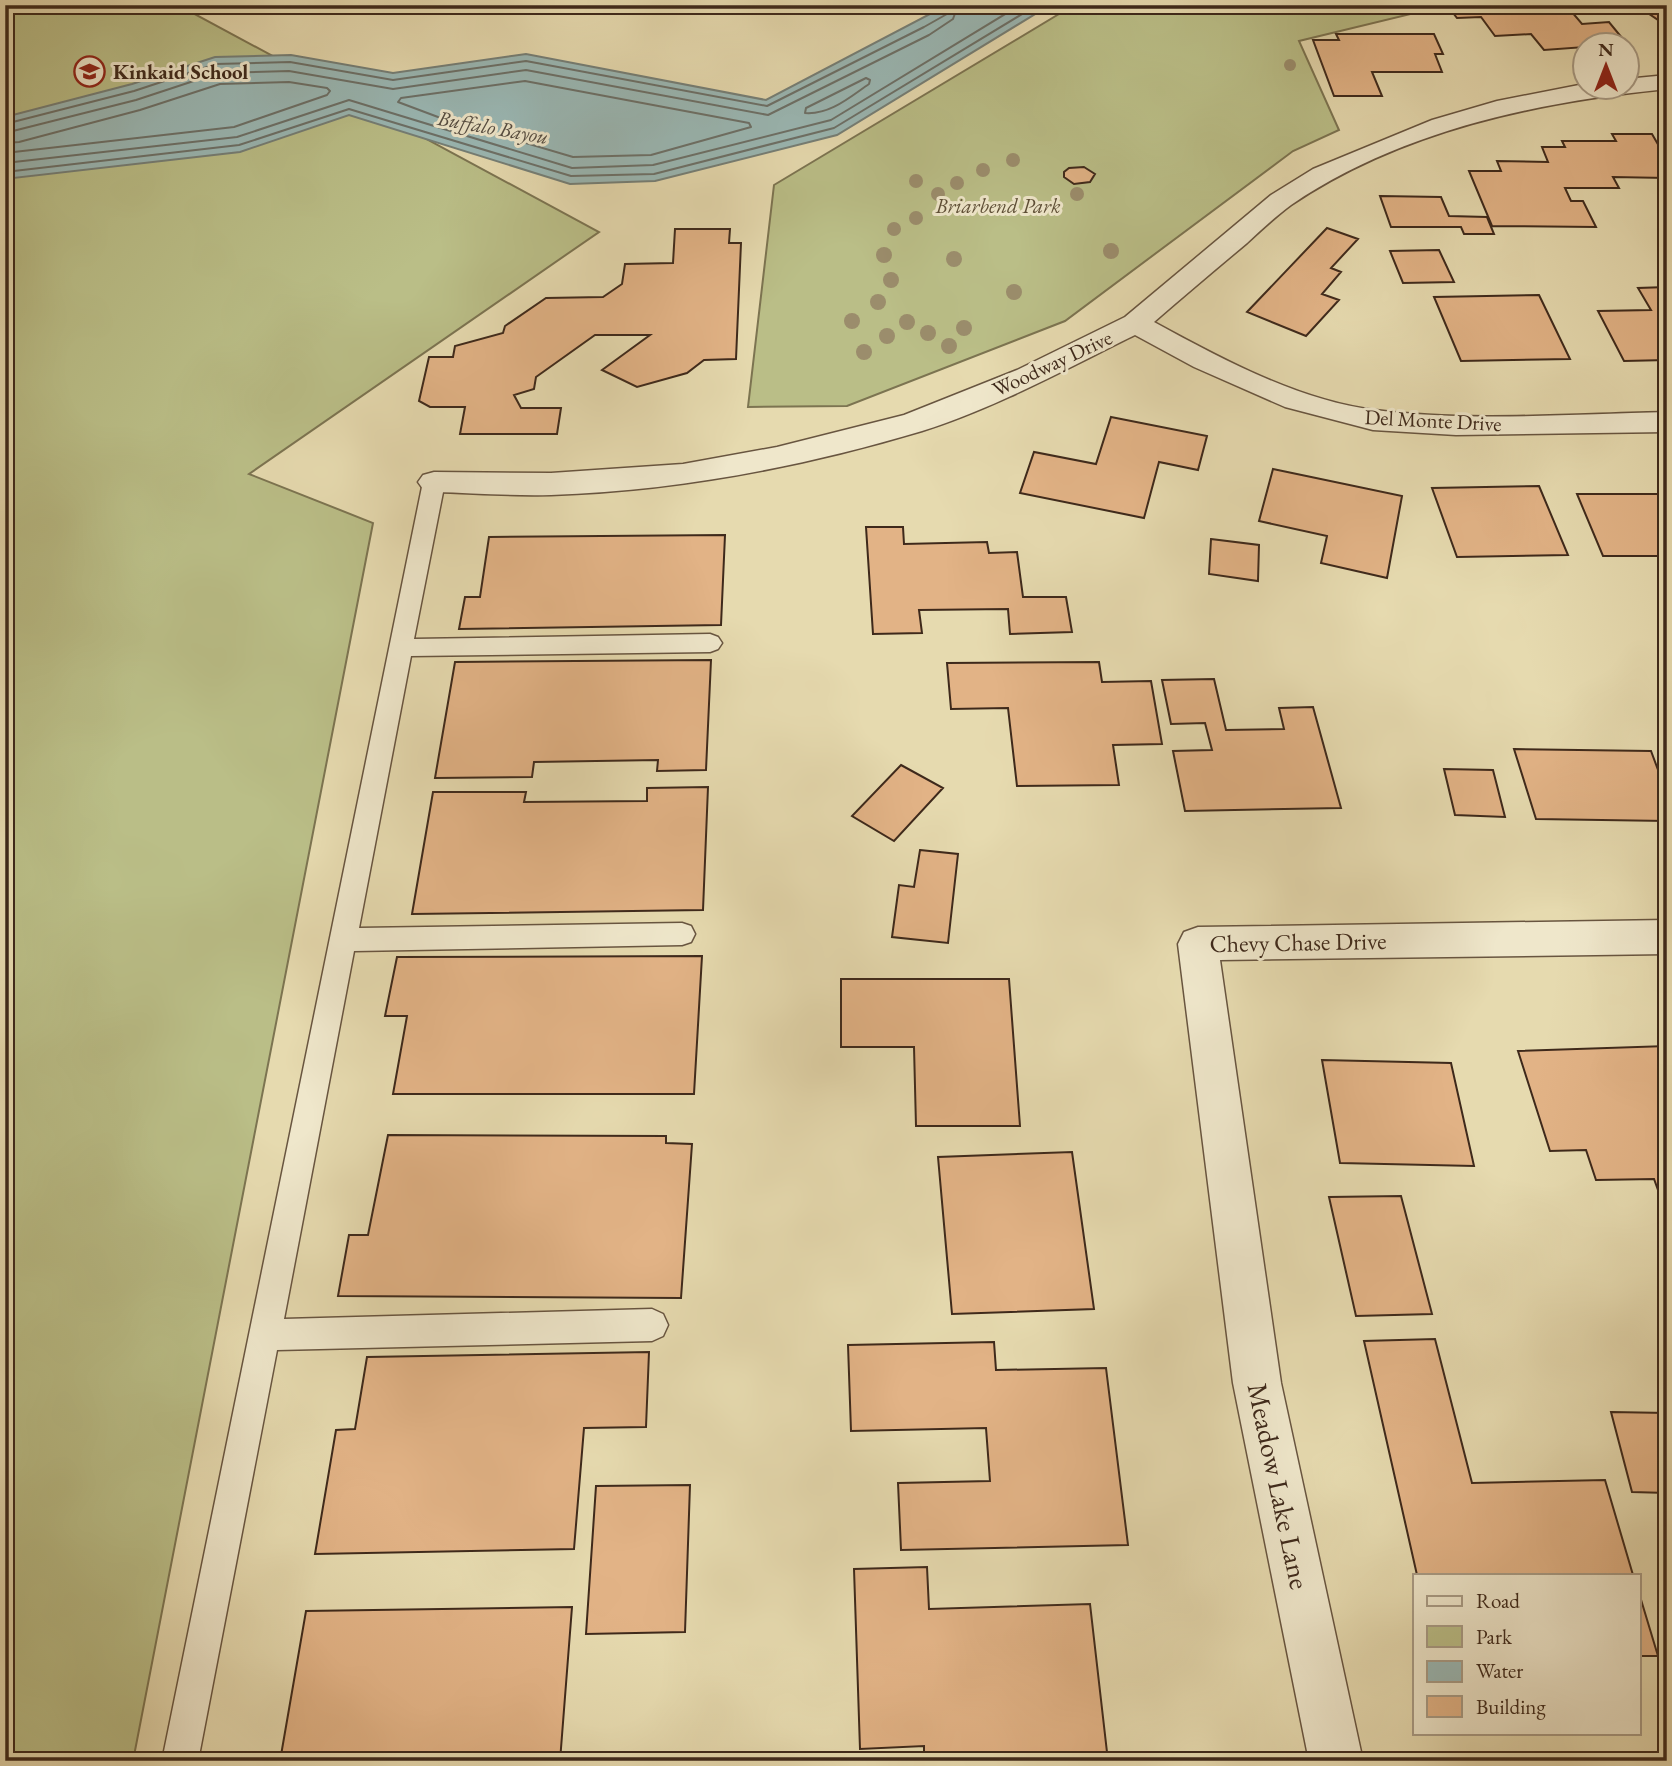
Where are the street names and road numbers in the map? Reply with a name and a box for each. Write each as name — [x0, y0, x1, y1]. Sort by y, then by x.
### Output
street label: Woodway Drive — [988, 323, 1116, 403]
street label: Del Monte Drive — [1364, 403, 1502, 437]
street label: Chevy Chase Drive — [1209, 925, 1387, 959]
street label: Meadow Lake Lane — [1240, 1380, 1318, 1592]

